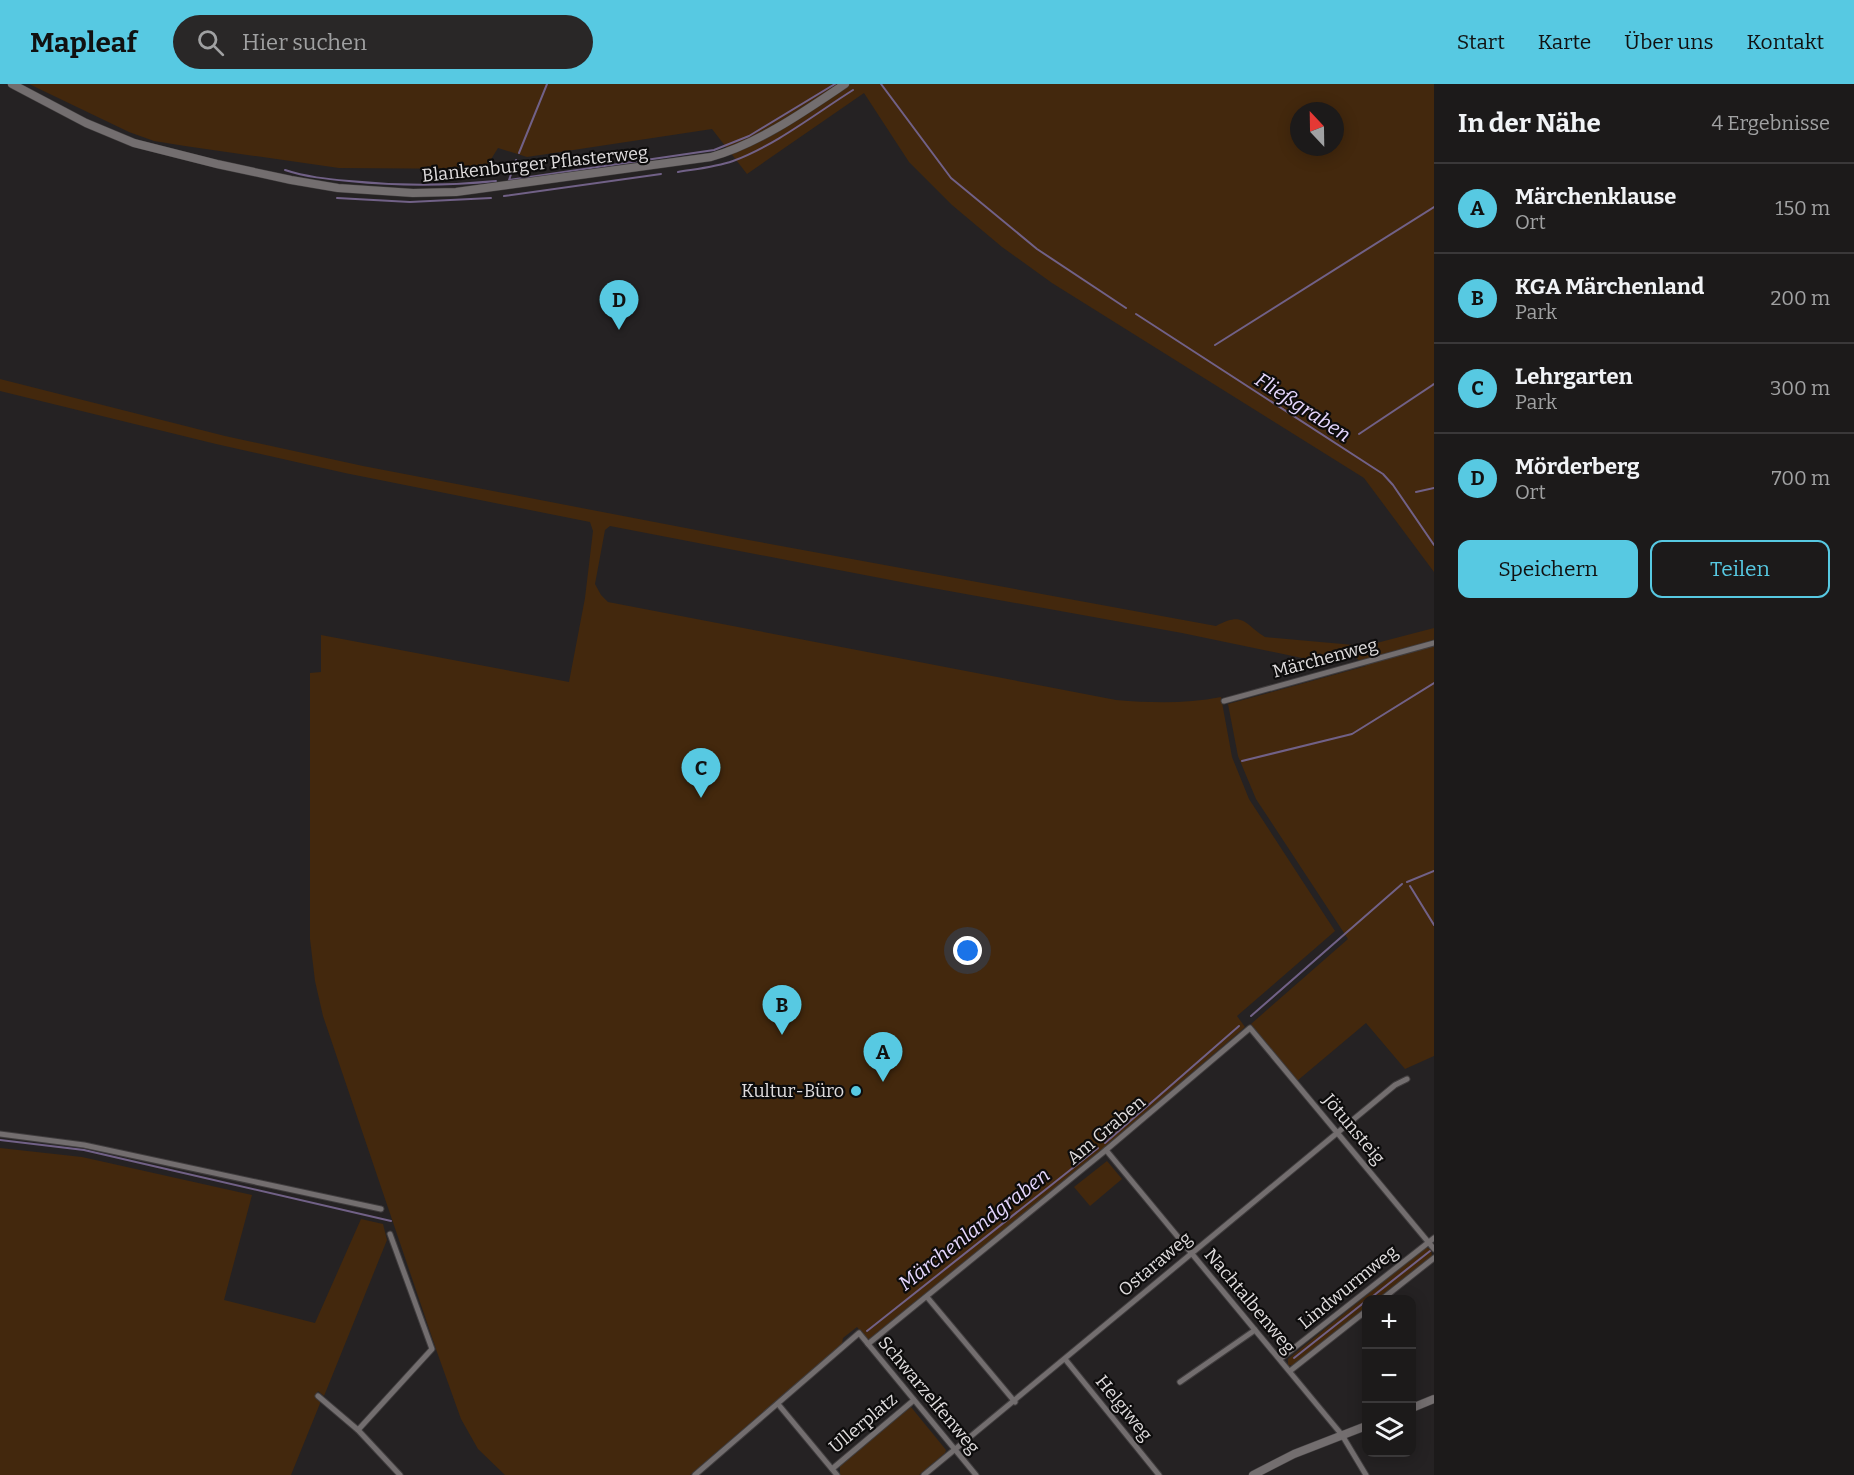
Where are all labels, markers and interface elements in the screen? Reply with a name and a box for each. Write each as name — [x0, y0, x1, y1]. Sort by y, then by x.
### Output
search box — [173, 15, 593, 69]
text: Mapleaf — [30, 26, 137, 59]
icon: search — [194, 26, 227, 59]
text: Hier suchen — [242, 29, 367, 56]
text: Start — [1457, 29, 1505, 55]
text: Karte — [1538, 29, 1591, 55]
text: Über uns — [1624, 29, 1714, 55]
text: Kontakt — [1747, 29, 1824, 55]
north arrow — [1290, 102, 1344, 156]
text: In der Nähe — [1458, 108, 1601, 139]
text: 4 Ergebnisse — [1712, 111, 1830, 135]
street label: Blankenburger Pflasterweg — [421, 141, 649, 187]
text: Märchenklause — [1515, 183, 1676, 210]
text: A — [1470, 196, 1485, 220]
text: 150 m — [1775, 196, 1830, 220]
text: Ort — [1515, 210, 1546, 234]
text: KGA Märchenland — [1515, 273, 1704, 300]
pin: D — [600, 280, 638, 330]
text: B — [1471, 286, 1484, 310]
text: 200 m — [1770, 286, 1830, 310]
text: Park — [1515, 300, 1557, 324]
text: Lehrgarten — [1515, 363, 1633, 390]
water label: Fließgraben — [1251, 367, 1355, 447]
text: C — [1471, 376, 1484, 400]
text: 300 m — [1770, 376, 1830, 400]
text: Park — [1515, 390, 1557, 414]
text: Mörderberg — [1515, 453, 1640, 480]
text: D — [1470, 466, 1485, 490]
text: 700 m — [1772, 466, 1830, 490]
text: Ort — [1515, 480, 1546, 504]
button: Speichern — [1458, 540, 1638, 598]
button: Teilen — [1650, 540, 1830, 598]
street label: Märchenweg — [1270, 633, 1380, 683]
pin: C — [682, 748, 720, 798]
your location — [953, 936, 982, 965]
pin: B — [762, 986, 802, 1035]
pin: A — [864, 1032, 902, 1082]
place label: Kultur-Büro — [741, 1080, 844, 1102]
marker: Kultur-Büro — [849, 1084, 863, 1098]
street label: Jötunsteig — [1318, 1088, 1390, 1169]
street label: Am Graben — [1062, 1091, 1150, 1169]
water label: Märchenlandgraben — [894, 1163, 1054, 1295]
street label: Ostaraweg — [1114, 1227, 1196, 1301]
street label: Lindwurmweg — [1294, 1240, 1402, 1334]
street label: Nachtalbenweg — [1200, 1244, 1300, 1358]
map controls — [1362, 1295, 1416, 1457]
button: + — [1362, 1295, 1416, 1349]
street label: Schwarzelfenweg — [873, 1332, 985, 1458]
button: − — [1362, 1349, 1416, 1403]
street label: Helgiweg — [1091, 1371, 1157, 1445]
street label: Ullerplatz — [824, 1388, 902, 1458]
button: layers — [1362, 1403, 1416, 1457]

